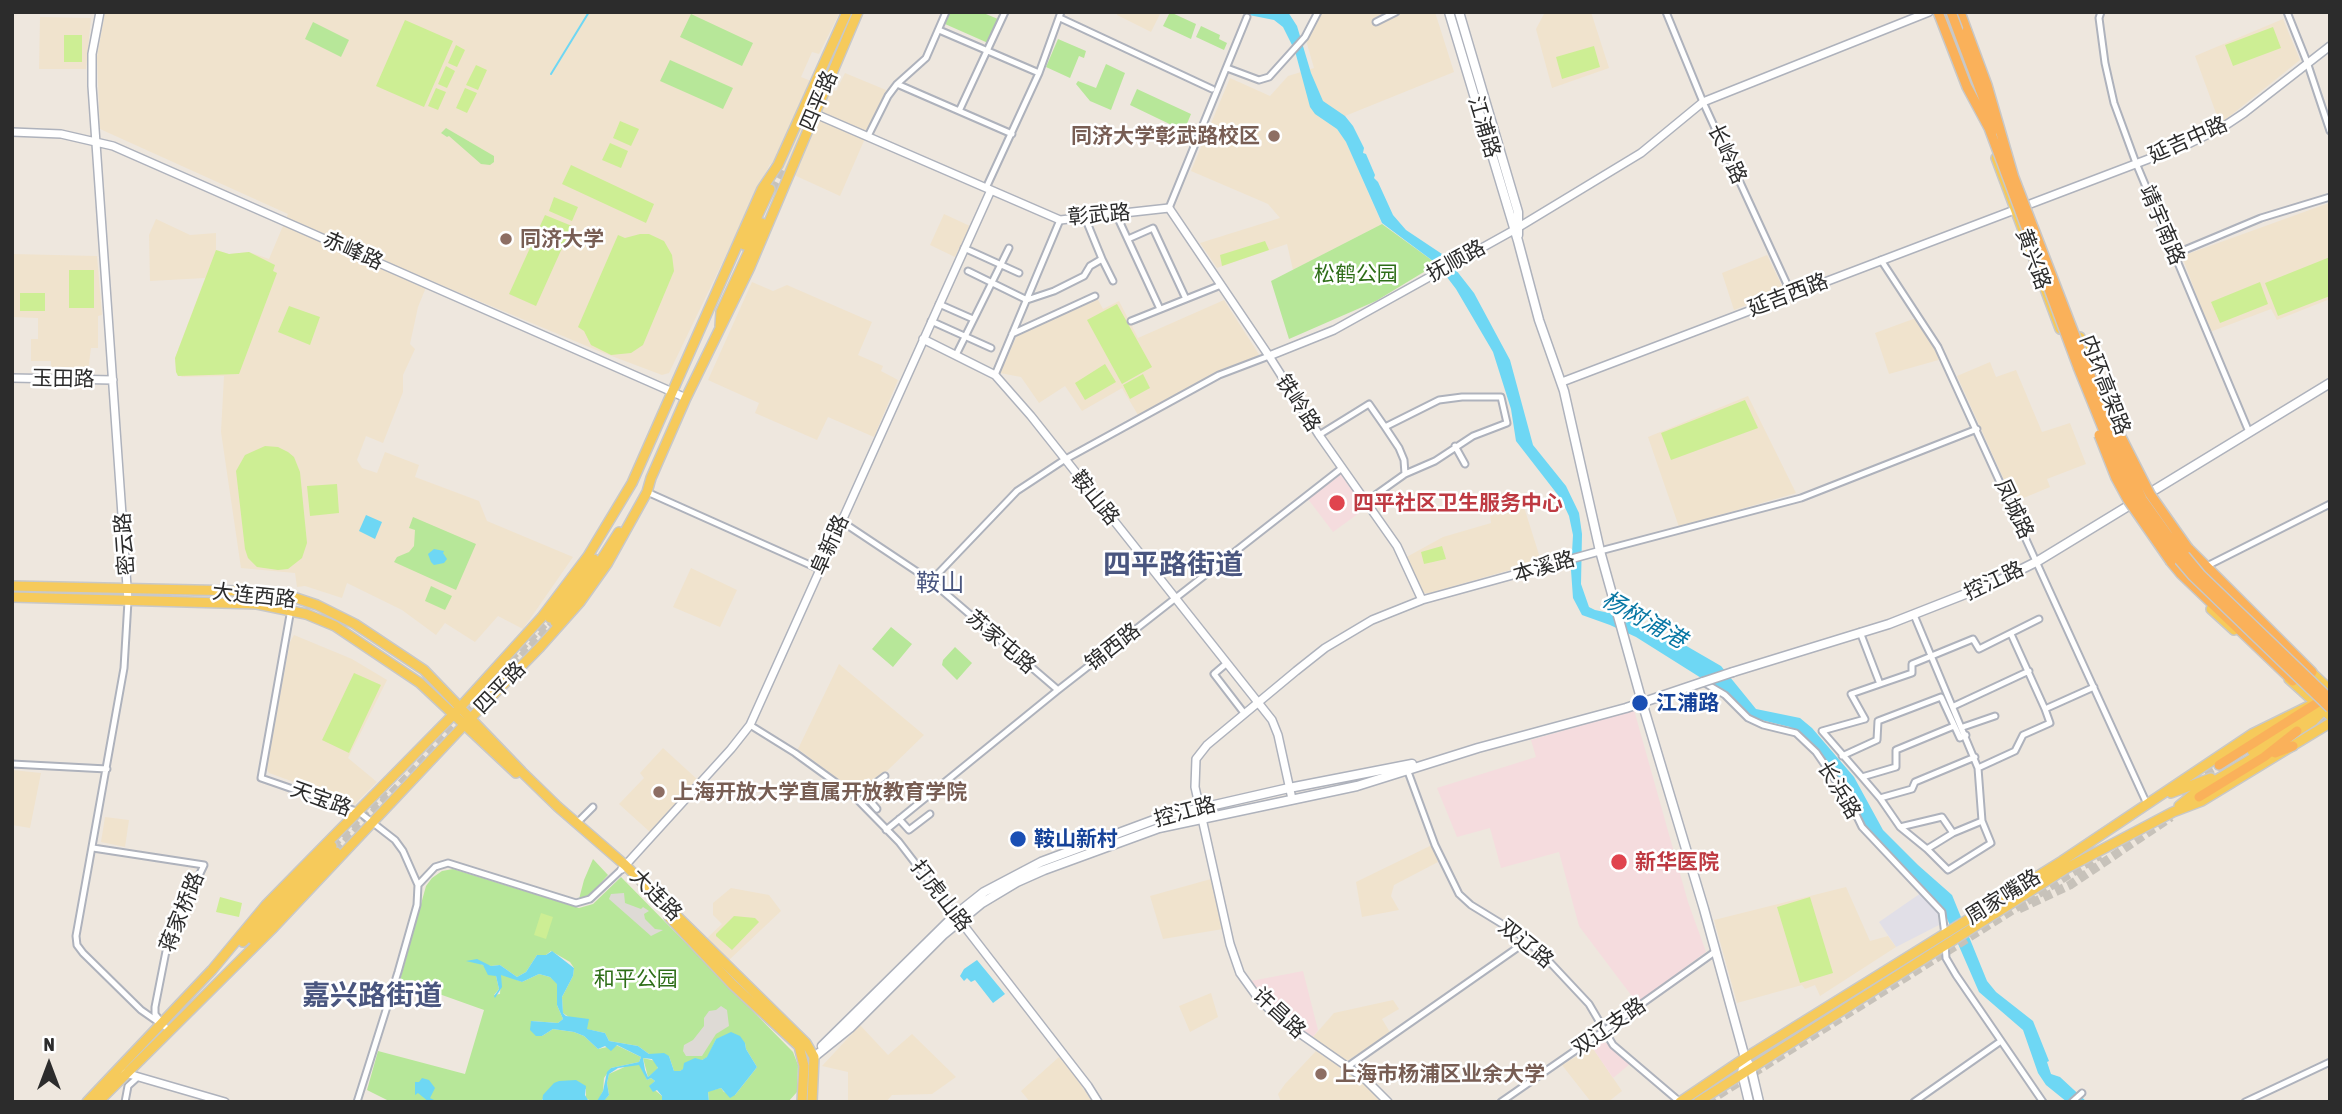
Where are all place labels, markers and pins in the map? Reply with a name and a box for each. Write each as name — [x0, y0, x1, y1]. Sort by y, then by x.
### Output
place label: 同济大学彰武路校区 — [1071, 123, 1260, 149]
marker: 同济大学彰武路校区 — [1266, 128, 1282, 144]
place label: 同济大学 — [520, 226, 604, 252]
marker: 同济大学 — [498, 231, 514, 247]
place label: 四平社区卫生服务中心 — [1353, 490, 1563, 516]
marker: 四平社区卫生服务中心 — [1327, 493, 1347, 513]
place label: 江浦路 — [1656, 690, 1719, 716]
marker: 江浦路 — [1630, 693, 1650, 713]
place label: 上海开放大学直属开放教育学院 — [673, 779, 967, 805]
marker: 上海开放大学直属开放教育学院 — [651, 784, 667, 800]
place label: 鞍山新村 — [1034, 826, 1118, 852]
marker: 鞍山新村 — [1008, 829, 1028, 849]
place label: 新华医院 — [1635, 849, 1719, 875]
marker: 新华医院 — [1609, 852, 1629, 872]
place label: 上海市杨浦区业余大学 — [1335, 1061, 1545, 1087]
marker: 上海市杨浦区业余大学 — [1313, 1066, 1329, 1082]

